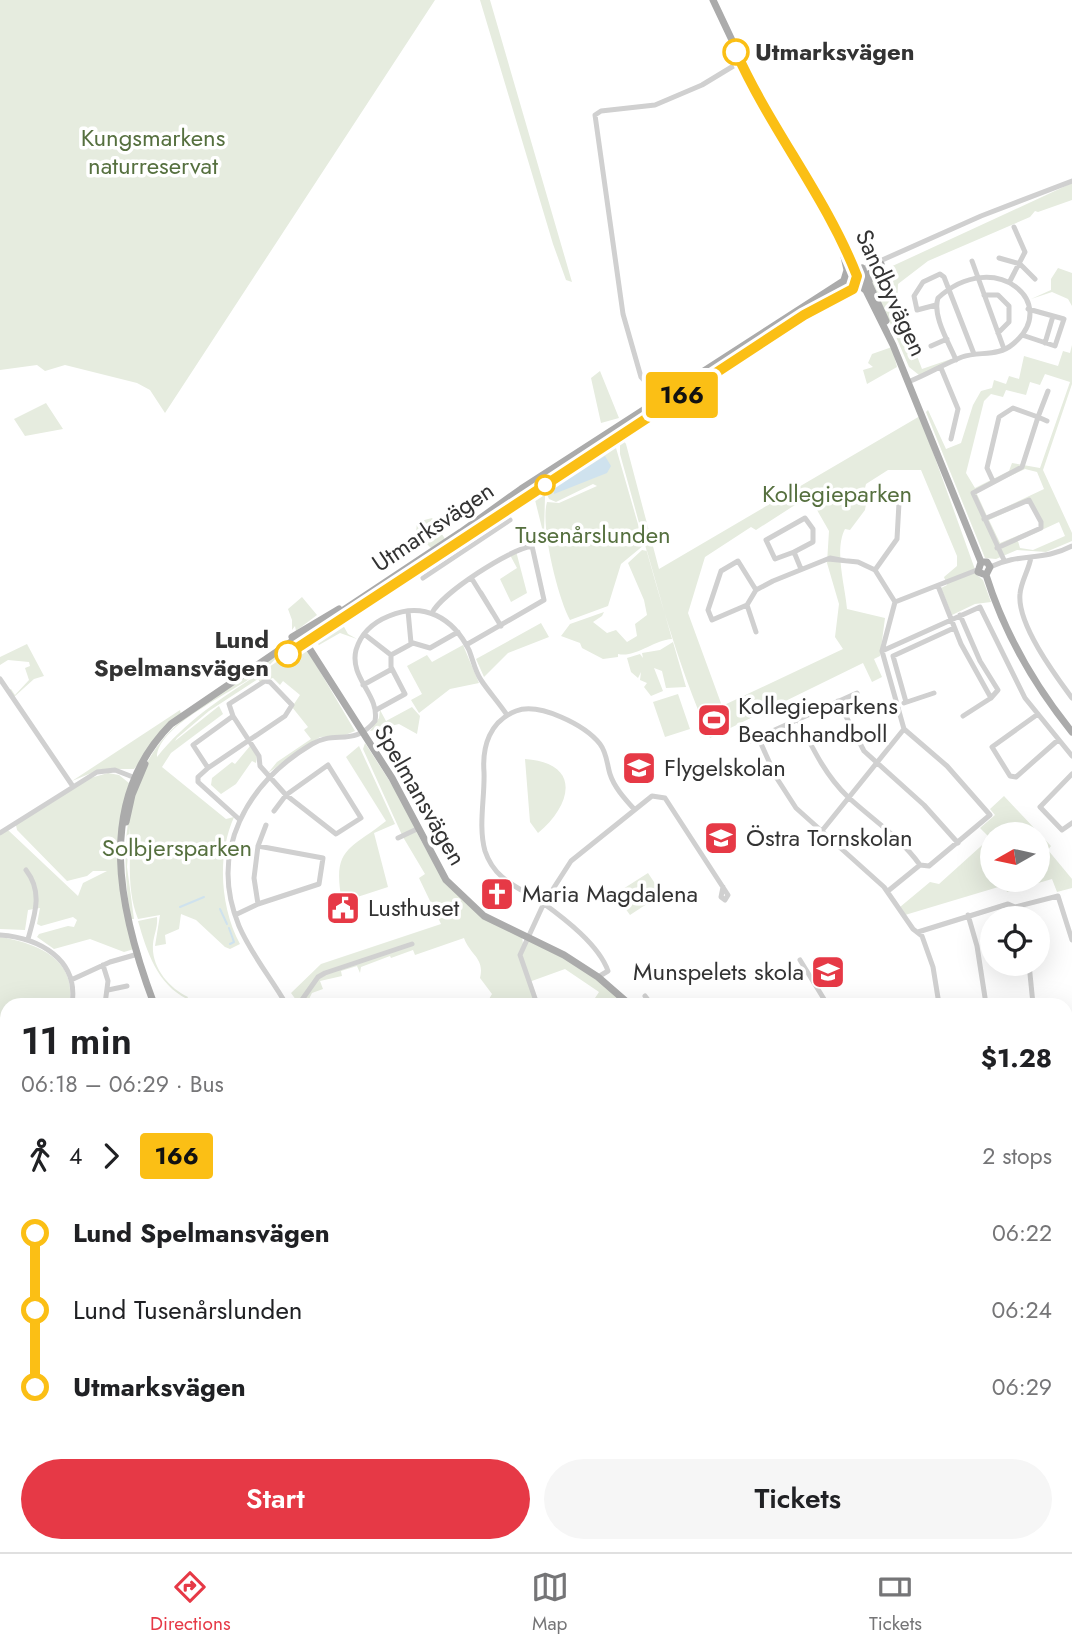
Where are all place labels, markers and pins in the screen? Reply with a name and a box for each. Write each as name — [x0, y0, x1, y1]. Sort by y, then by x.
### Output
place label: Utmarksvägen — [755, 34, 915, 69]
marker: Utmarksvägen — [723, 39, 749, 65]
unlabelled marker — [535, 475, 555, 495]
place label: Lund Spelmansvägen — [94, 622, 269, 685]
marker: Lund Spelmansvägen — [275, 641, 301, 667]
place label: Kollegieparkens Beachhandboll — [738, 688, 898, 751]
sports icon: Kollegieparkens Beachhandboll — [695, 701, 733, 739]
school or university icon: Flygelskolan — [620, 749, 658, 787]
place label: Flygelskolan — [664, 750, 786, 785]
school or university icon: Östra Tornskolan — [702, 819, 740, 857]
place label: Östra Tornskolan — [746, 820, 913, 855]
church icon: Maria Magdalena — [478, 875, 516, 913]
place label: Maria Magdalena — [522, 876, 698, 911]
public building icon: Lusthuset — [324, 889, 362, 927]
place label: Lusthuset — [368, 890, 460, 925]
school or university icon: Munspelets skola — [809, 953, 847, 991]
place label: Munspelets skola — [633, 954, 804, 989]

